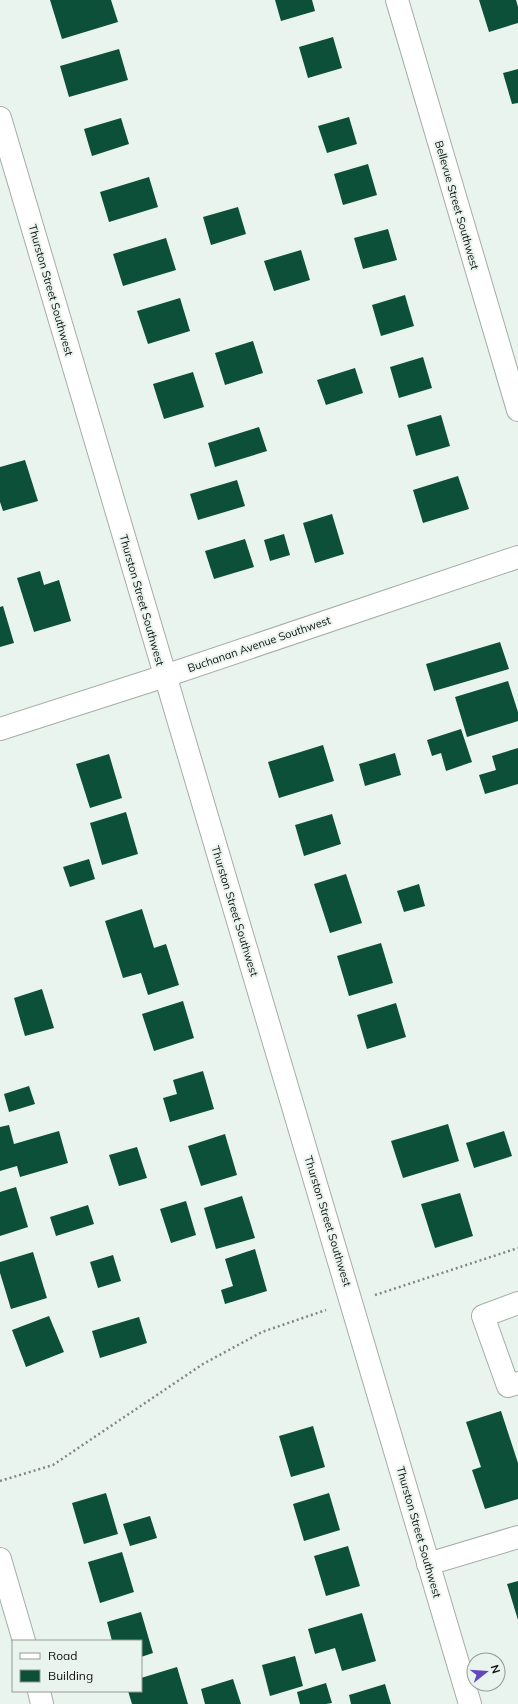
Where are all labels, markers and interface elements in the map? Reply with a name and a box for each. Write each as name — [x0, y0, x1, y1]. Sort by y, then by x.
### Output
street label: Bellevue Street Southwest — [432, 139, 482, 271]
street label: Thurston Street Southwest — [26, 223, 76, 357]
street label: Thurston Street Southwest — [117, 533, 167, 667]
street label: Buchanan Avenue Southwest — [186, 613, 332, 675]
street label: Thurston Street Southwest — [208, 844, 262, 978]
street label: Thurston Street Southwest — [301, 1154, 355, 1288]
street label: Thurston Street Southwest — [394, 1465, 444, 1599]
legend — [12, 1640, 142, 1692]
text: Road — [48, 1648, 77, 1663]
north arrow — [466, 1652, 506, 1692]
text: N — [488, 1663, 503, 1675]
text: Building — [48, 1668, 93, 1683]

